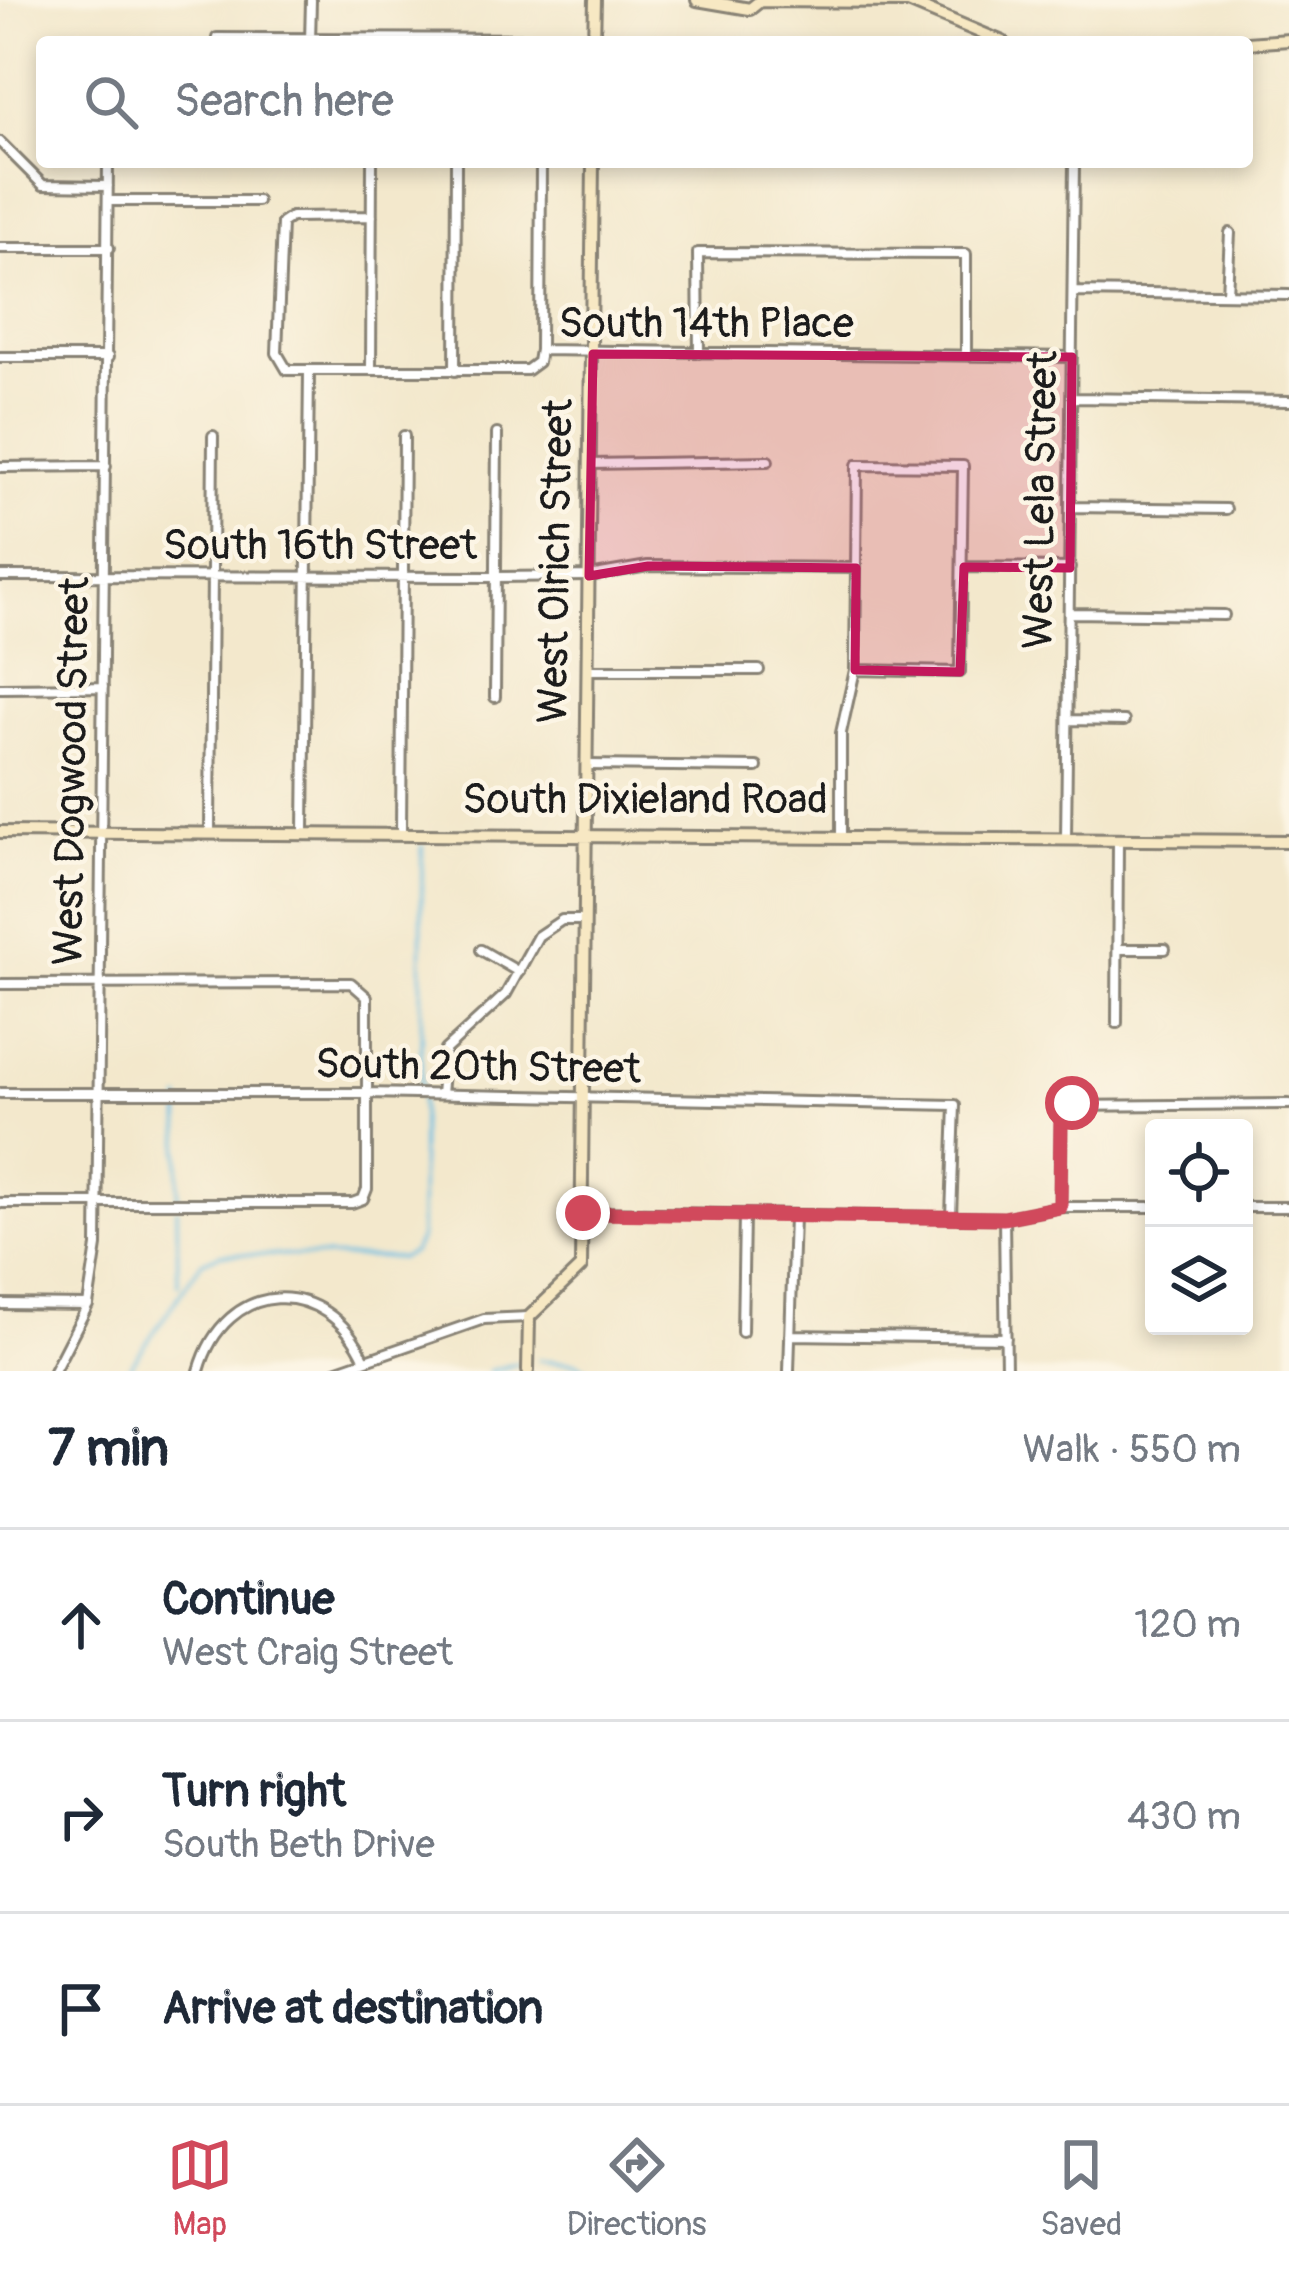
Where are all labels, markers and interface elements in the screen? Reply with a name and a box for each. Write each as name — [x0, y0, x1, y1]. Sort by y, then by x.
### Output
search box — [36, 36, 1253, 168]
icon: search — [78, 69, 144, 135]
text: Search here — [174, 74, 394, 130]
street label: South 14th Place — [558, 298, 854, 350]
street label: West Lela Street — [1012, 350, 1070, 650]
street label: West Olrich Street — [527, 398, 585, 724]
street label: South 16th Street — [163, 520, 477, 572]
street label: West Dogwood Street — [43, 576, 101, 966]
street label: South Dixieland Road — [462, 774, 828, 826]
street label: South 20th Street — [315, 1038, 641, 1096]
route start — [1045, 1076, 1099, 1130]
map controls — [1145, 1119, 1253, 1335]
button: locate — [1145, 1119, 1253, 1227]
route end — [556, 1186, 610, 1240]
button: layers — [1145, 1227, 1253, 1335]
text: 7 min — [48, 1417, 169, 1481]
text: Walk · 550 m — [1022, 1425, 1241, 1474]
text: Continue — [162, 1572, 335, 1628]
icon: ahead — [48, 1592, 114, 1658]
text: 120 m — [1134, 1600, 1241, 1649]
text: West Craig Street — [162, 1628, 453, 1677]
text: Turn right — [162, 1764, 346, 1820]
icon: right — [48, 1784, 114, 1850]
text: 430 m — [1127, 1792, 1241, 1841]
text: South Beth Drive — [162, 1820, 435, 1869]
icon: arrive — [48, 1976, 114, 2042]
text: Arrive at destination — [162, 1981, 543, 2037]
tab: Map — [167, 2132, 233, 2245]
tab: Directions — [567, 2132, 707, 2245]
tab: Saved — [1040, 2132, 1122, 2245]

